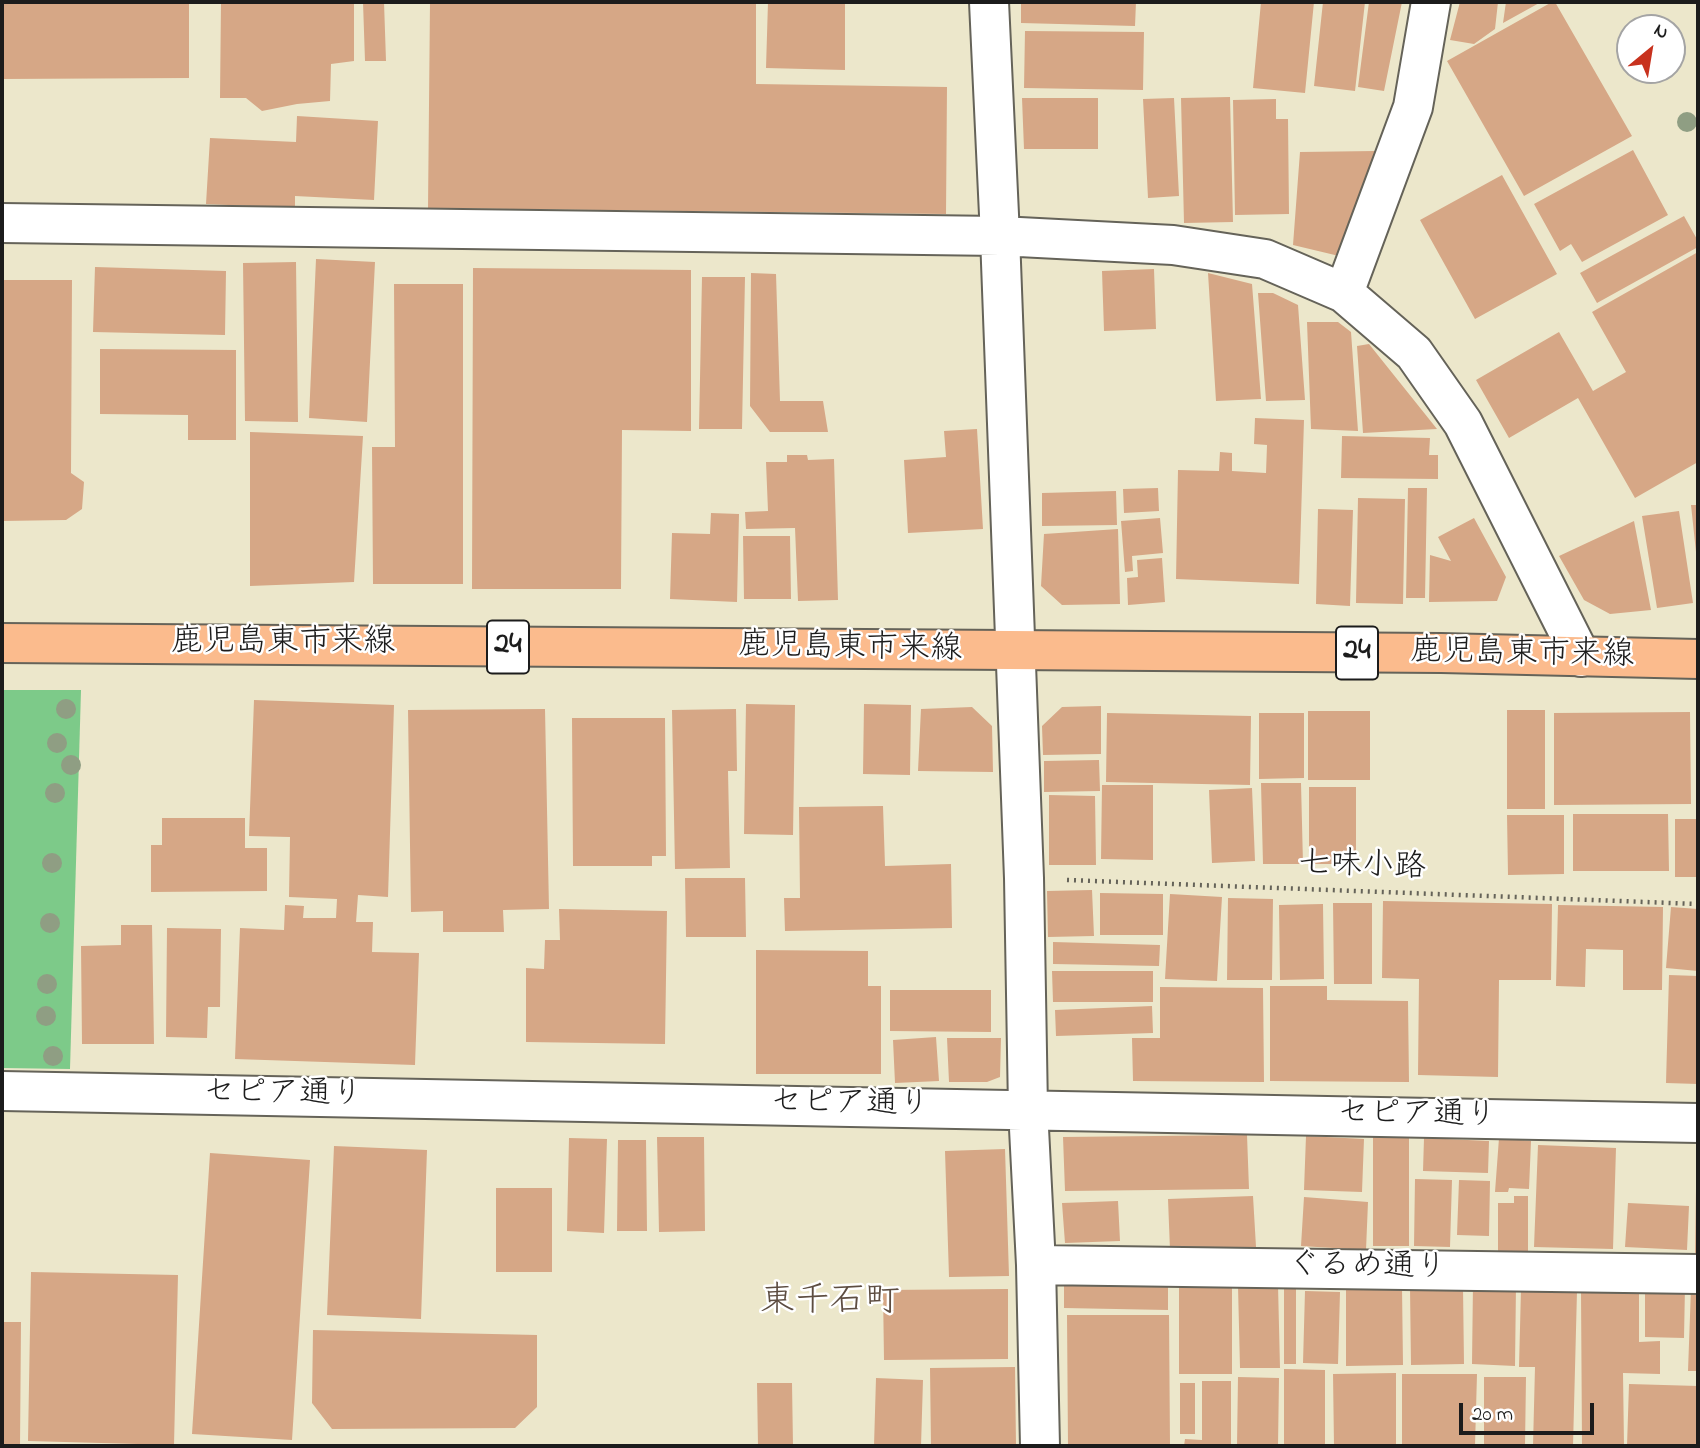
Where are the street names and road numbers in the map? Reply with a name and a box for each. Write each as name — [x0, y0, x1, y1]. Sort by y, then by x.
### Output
road number: 24 — [487, 620, 529, 674]
street label: 鹿児島東市来線 — [171, 626, 395, 664]
road number: 24 — [1336, 626, 1378, 680]
street label: 鹿児島東市来線 — [738, 629, 962, 671]
street label: 鹿児島東市来線 — [1410, 635, 1634, 677]
street label: 七味小路 — [1297, 847, 1427, 889]
street label: セピア通り — [203, 1075, 363, 1117]
street label: セピア通り — [770, 1085, 930, 1127]
street label: セピア通り — [1337, 1096, 1497, 1138]
street label: ぐるめ通り — [1287, 1248, 1447, 1290]

